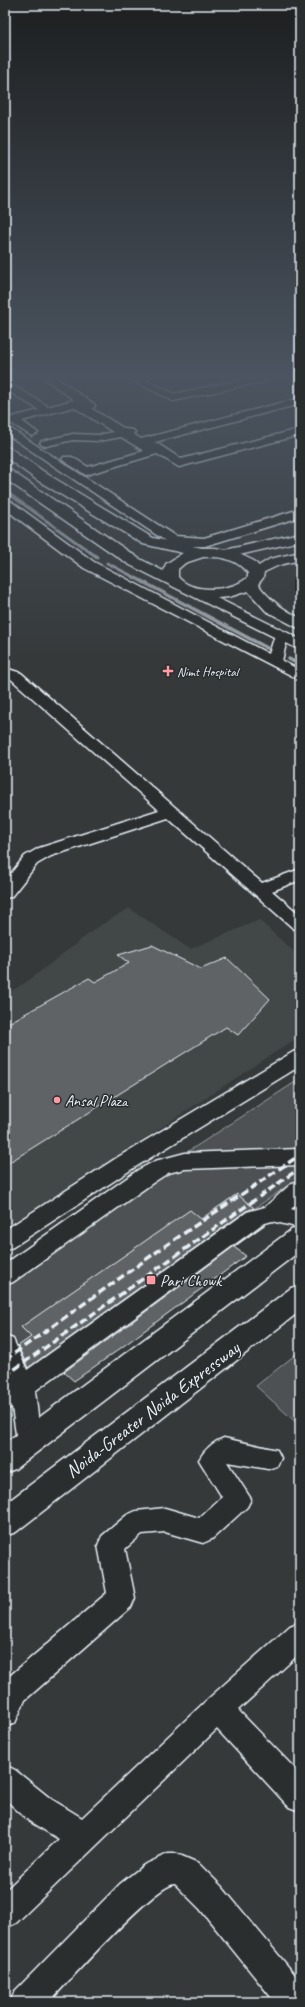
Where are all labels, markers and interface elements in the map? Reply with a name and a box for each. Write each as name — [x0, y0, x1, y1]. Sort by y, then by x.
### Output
place label: Nimt Hospital — [177, 664, 241, 680]
marker: Nimt Hospital — [162, 665, 174, 677]
place label: Ansal Plaza — [65, 1091, 129, 1111]
marker: Ansal Plaza — [52, 1095, 62, 1105]
place label: Pari Chowk — [160, 1271, 222, 1291]
marker: Pari Chowk — [145, 1274, 157, 1286]
street label: Noida-Greater Noida Expressway — [61, 1336, 246, 1483]

